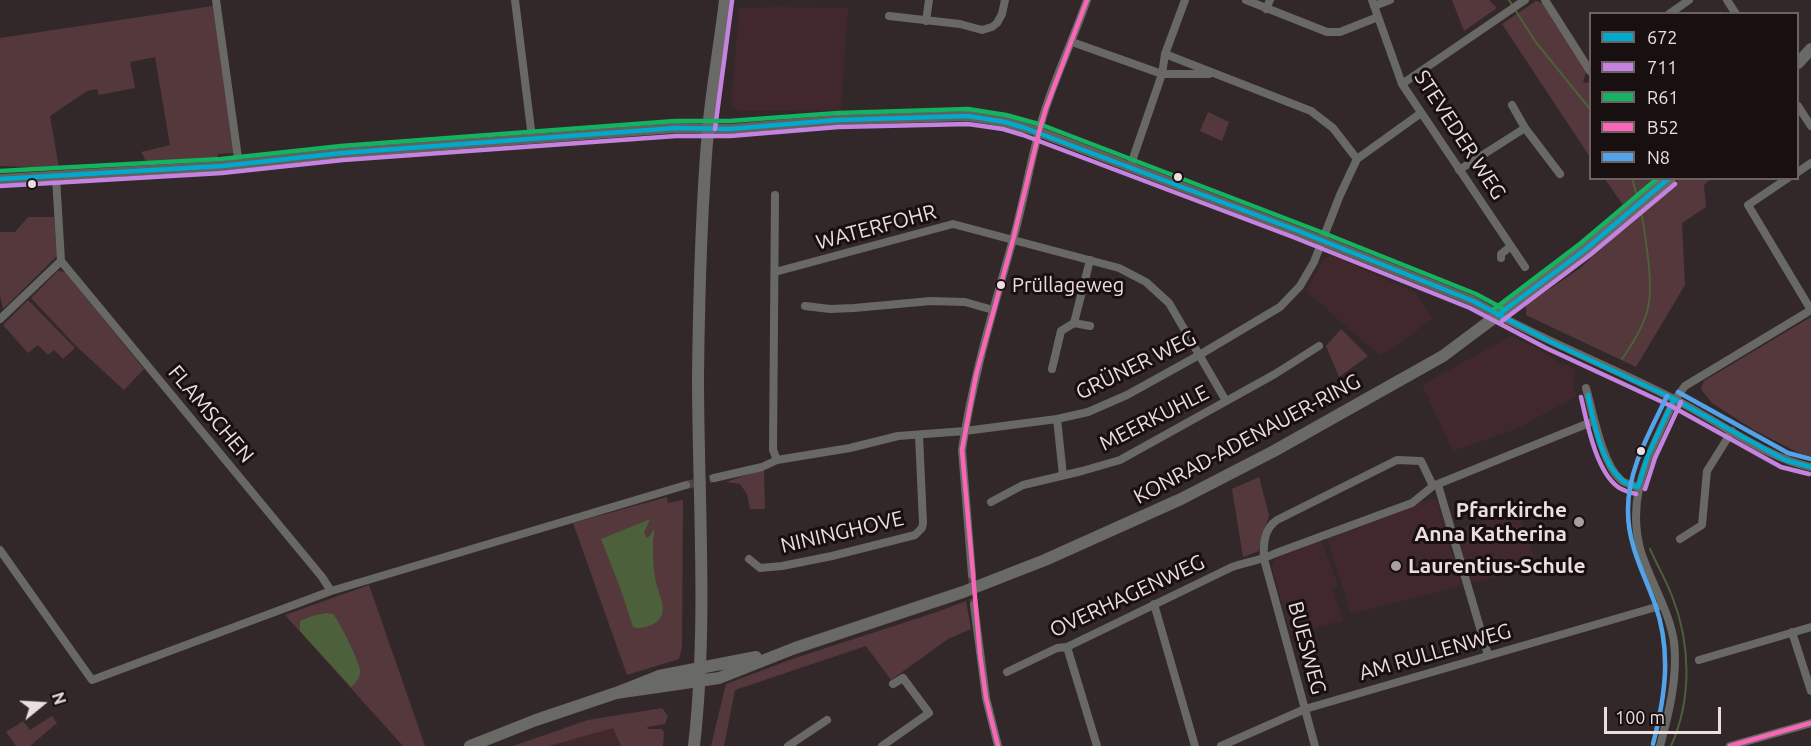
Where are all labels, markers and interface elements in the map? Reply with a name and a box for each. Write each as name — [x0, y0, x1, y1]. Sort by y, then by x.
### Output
legend — [1589, 12, 1799, 180]
text: 672 — [1647, 27, 1677, 47]
text: 711 — [1647, 57, 1677, 77]
street label: STEVEDER WEG — [1409, 66, 1511, 204]
text: R61 — [1647, 87, 1679, 107]
text: B52 — [1647, 117, 1679, 137]
text: N8 — [1647, 147, 1670, 167]
unlabelled marker — [1172, 171, 1184, 183]
unlabelled marker — [26, 178, 38, 190]
street label: WATERFOHR — [813, 199, 939, 255]
place label: Prüllageweg — [1012, 273, 1124, 297]
marker: Prüllageweg — [995, 279, 1007, 291]
street label: GRÜNER WEG — [1072, 325, 1200, 405]
street label: FLAMSCHEN — [163, 360, 259, 468]
street label: KONRAD-ADENAUER-RING — [1129, 368, 1365, 510]
street label: MEERKUHLE — [1095, 380, 1213, 456]
unlabelled marker — [1635, 445, 1647, 457]
place label: Pfarrkirche Anna Katherina — [1414, 497, 1567, 547]
street label: NININGHOVE — [778, 506, 906, 558]
marker: Pfarrkirche Anna Katherina — [1572, 515, 1586, 529]
street label: OVERHAGENWEG — [1046, 549, 1208, 643]
place label: Laurentius-Schule — [1408, 553, 1586, 579]
marker: Laurentius-Schule — [1389, 559, 1403, 573]
street label: BUESWEG — [1283, 599, 1331, 697]
street label: AM RULLENWEG — [1356, 618, 1514, 686]
north arrow — [12, 674, 72, 734]
text: N — [49, 690, 70, 707]
scale bar — [1607, 695, 1724, 733]
text: 100 m — [1615, 707, 1665, 727]

